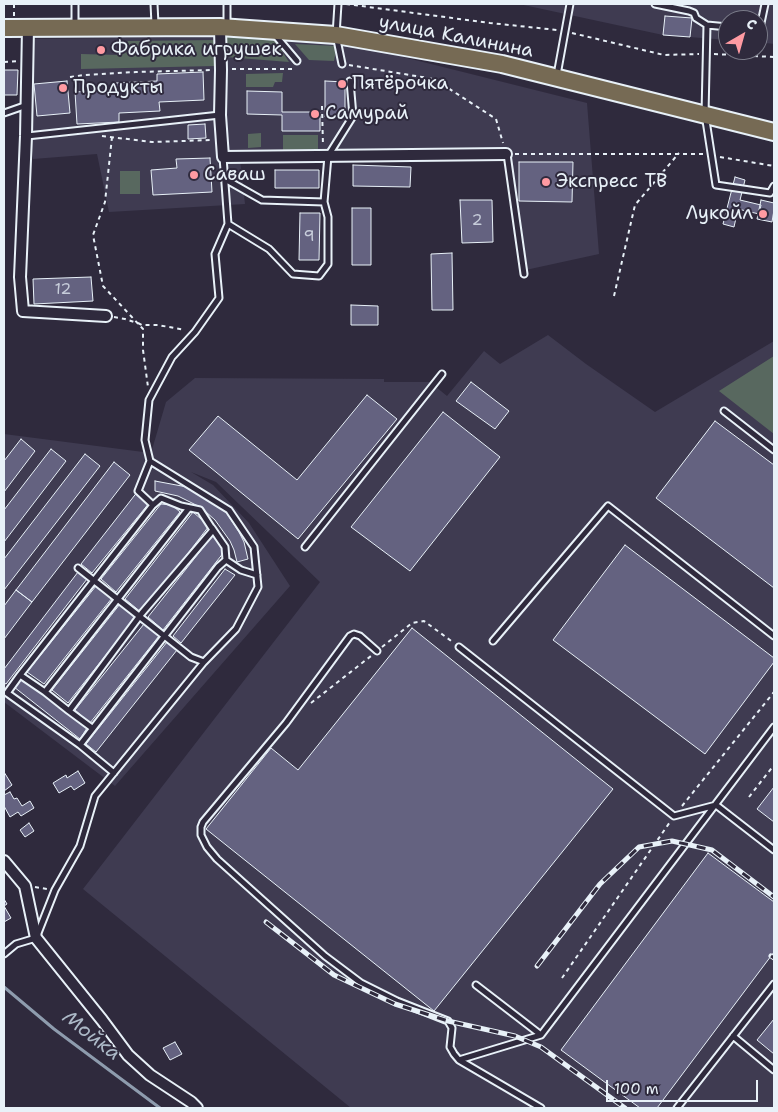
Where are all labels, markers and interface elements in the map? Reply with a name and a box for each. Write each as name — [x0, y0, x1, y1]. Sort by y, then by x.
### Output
north arrow — [718, 10, 768, 60]
street label: улица Калинина — [377, 11, 535, 63]
text: С — [743, 14, 761, 34]
place label: Фабрика игрушек — [111, 39, 282, 61]
marker: Фабрика игрушек — [95, 44, 107, 56]
place label: Пятёрочка — [352, 73, 448, 95]
place label: Продукты — [73, 77, 163, 99]
marker: Пятёрочка — [336, 78, 348, 90]
marker: Продукты — [57, 82, 69, 94]
place label: Самурай — [325, 103, 409, 125]
marker: Самурай — [309, 108, 321, 120]
place label: Саваш — [204, 164, 266, 186]
marker: Саваш — [188, 169, 200, 181]
place label: Экспресс ТВ — [556, 171, 667, 193]
marker: Экспресс ТВ — [540, 176, 552, 188]
place label: Лукойл — [686, 203, 753, 225]
marker: Лукойл — [757, 208, 769, 220]
house number: 2 — [471, 211, 483, 231]
house number: 9 — [303, 227, 315, 247]
house number: 12 — [54, 280, 72, 300]
water label: Мойка — [57, 1006, 125, 1066]
scale bar — [608, 1070, 760, 1102]
text: 100 m — [614, 1079, 659, 1099]

